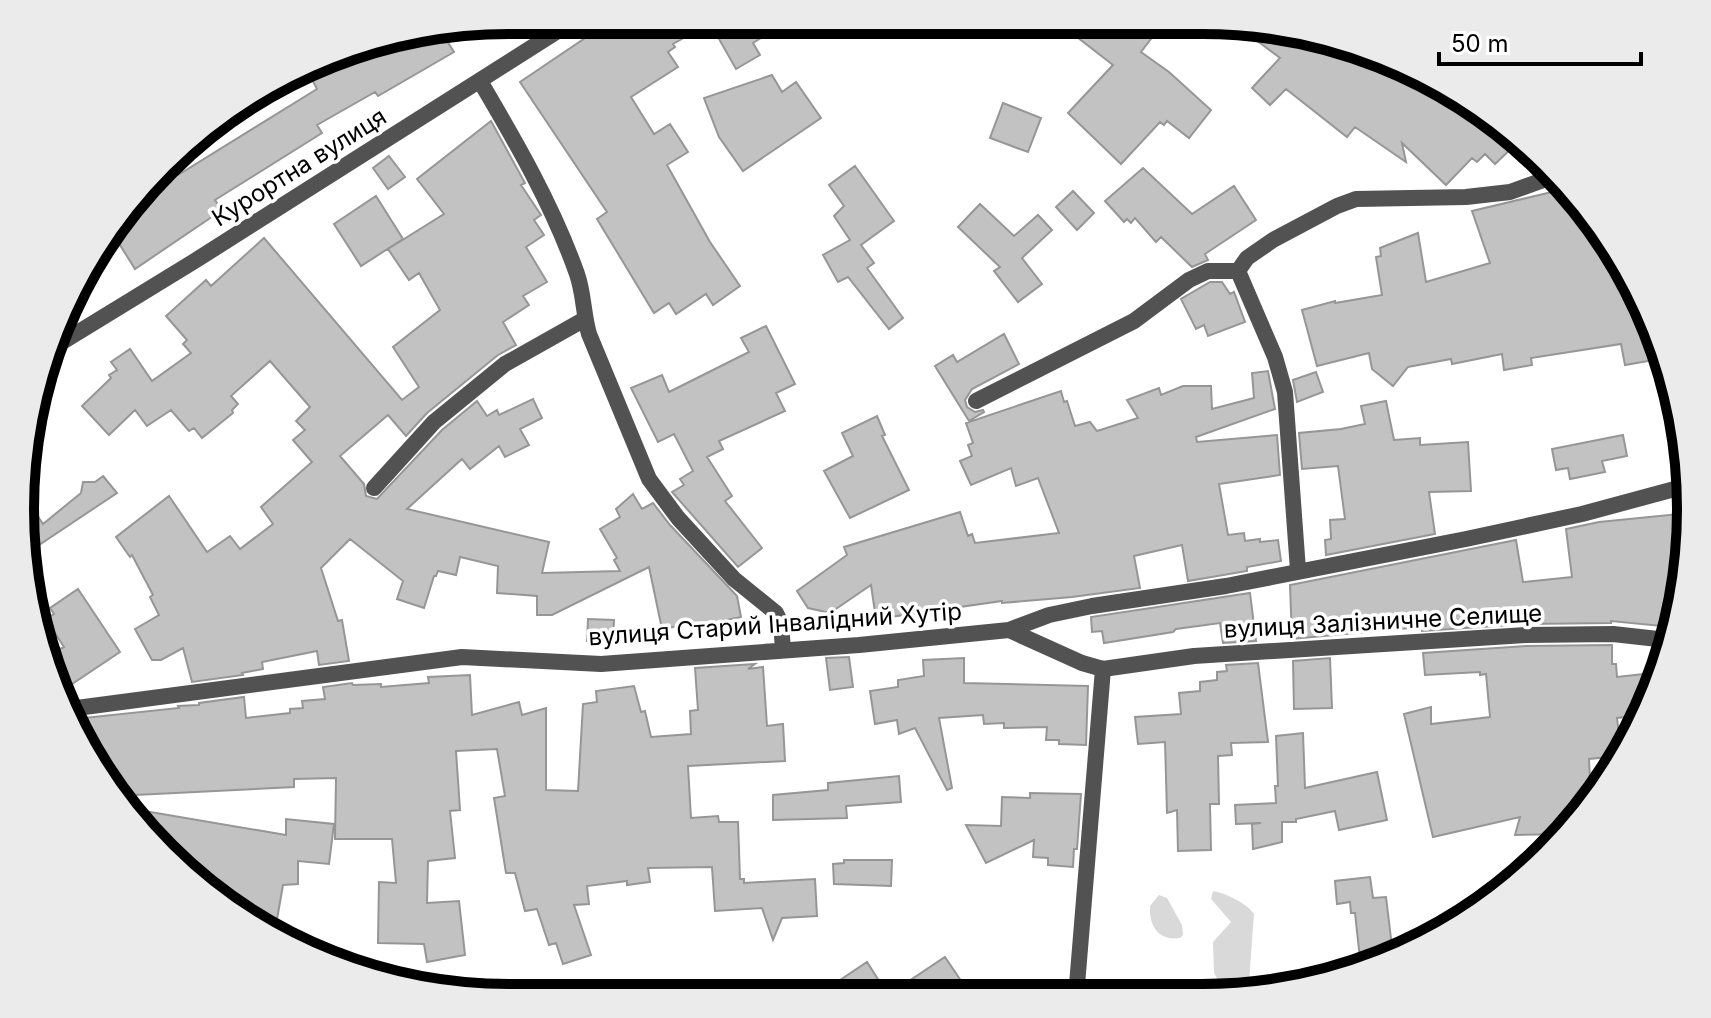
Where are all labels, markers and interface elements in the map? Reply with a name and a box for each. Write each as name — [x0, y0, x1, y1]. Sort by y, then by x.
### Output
scale bar — [1439, 16, 1641, 66]
text: 50 m — [1451, 29, 1509, 58]
street label: Курортна вулиця — [207, 102, 391, 232]
street label: вулиця Старий Інвалідний Хутір — [587, 596, 963, 652]
street label: вулиця Залізничне Селище — [1223, 598, 1543, 644]

